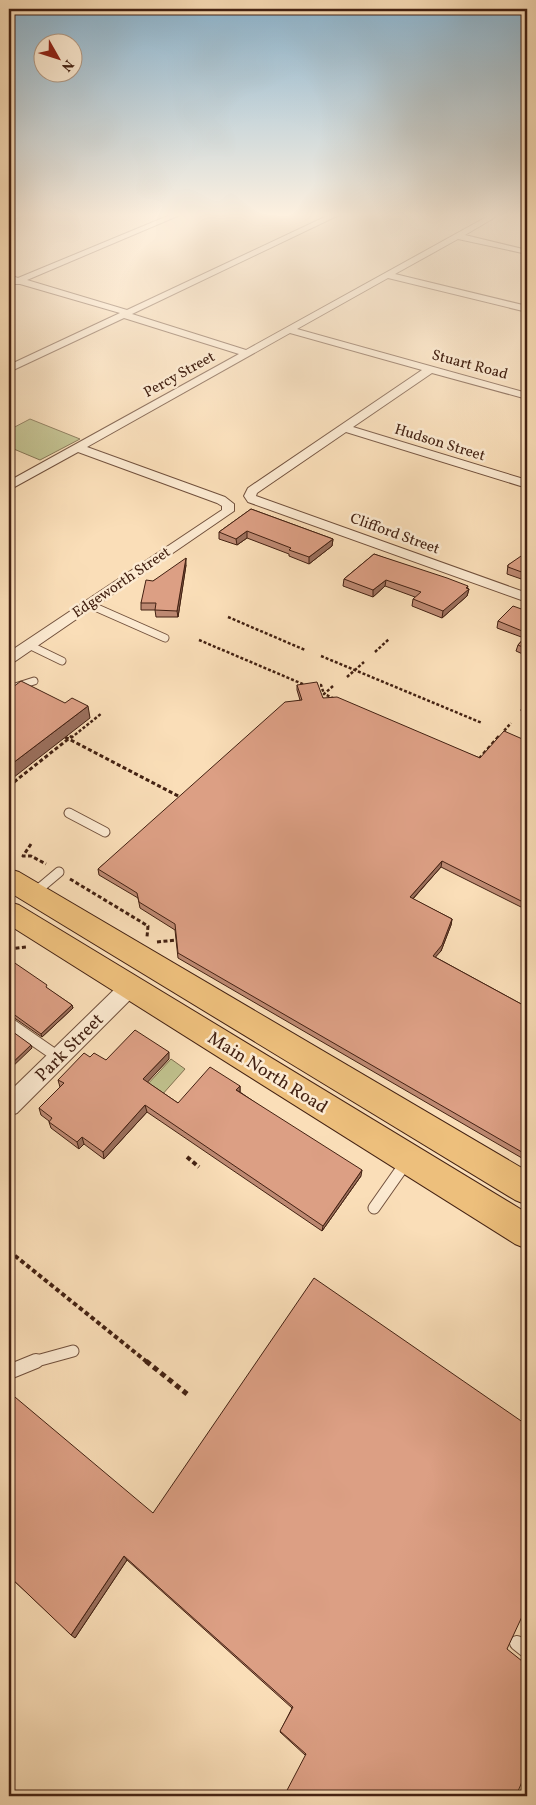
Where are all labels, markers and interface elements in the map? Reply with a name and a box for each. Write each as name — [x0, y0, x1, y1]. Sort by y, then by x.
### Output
north arrow — [32, 32, 82, 82]
text: N — [56, 55, 78, 75]
street label: Stuart Road — [429, 345, 510, 386]
street label: Percy Street — [140, 347, 219, 404]
street label: Hudson Street — [392, 420, 488, 467]
street label: Clifford Street — [347, 508, 442, 560]
street label: Edgeworth Street — [69, 543, 175, 624]
street label: Park Street — [30, 1008, 110, 1088]
street label: Main North Road — [202, 1026, 332, 1120]

